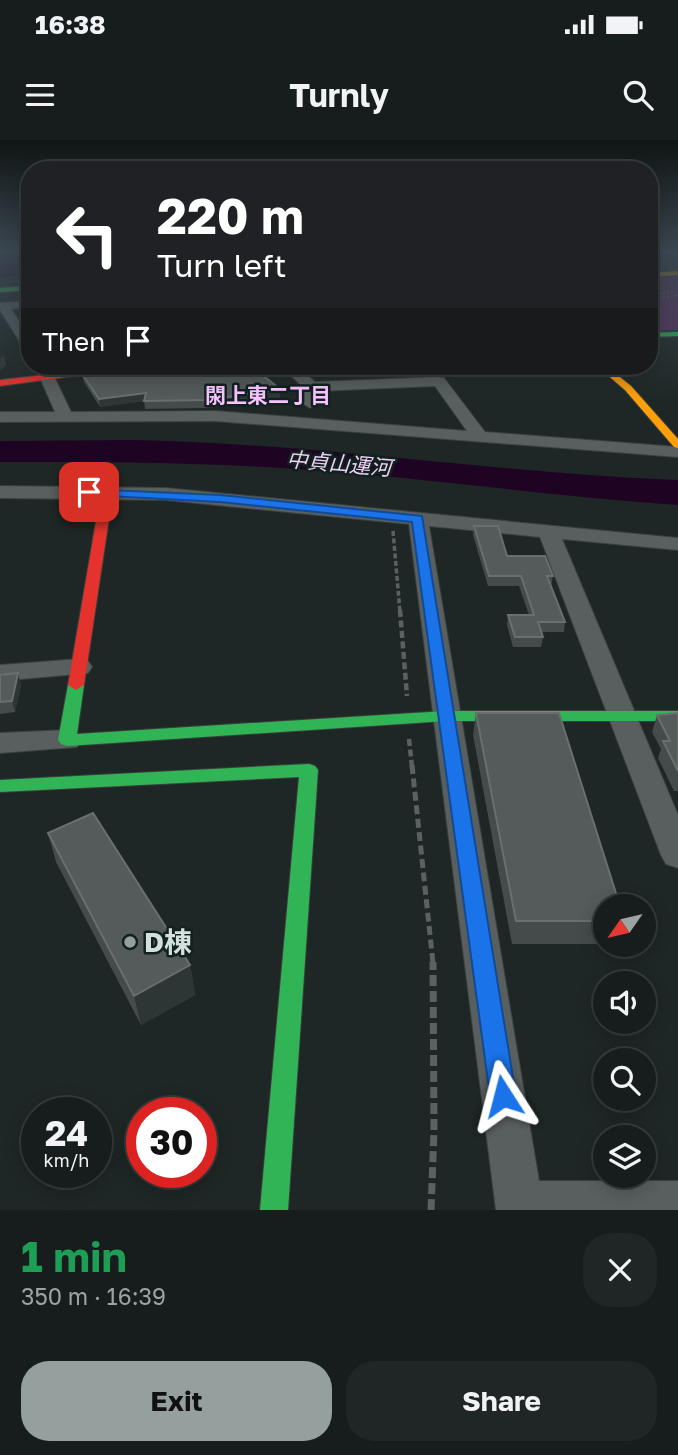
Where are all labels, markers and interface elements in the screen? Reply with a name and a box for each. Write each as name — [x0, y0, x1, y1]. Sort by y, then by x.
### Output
text: 16:38 — [35, 9, 106, 40]
icon: menu — [21, 76, 59, 114]
text: Turnly — [289, 76, 389, 114]
icon: search — [619, 76, 657, 114]
text: 220 m — [157, 186, 304, 245]
icon: left — [42, 189, 133, 280]
text: Turn left — [157, 246, 286, 284]
icon: arrive — [119, 322, 157, 360]
text: Then — [42, 326, 105, 357]
district label: 閖上東二丁目 — [205, 382, 331, 408]
water label: 中貞山運河 — [286, 445, 397, 481]
pin — [59, 462, 119, 522]
icon: arrive — [70, 473, 108, 511]
north arrow — [593, 894, 656, 957]
map controls — [593, 894, 656, 1188]
place label: D棟 — [144, 925, 192, 958]
marker: D棟 — [122, 934, 138, 950]
button: sound — [593, 971, 656, 1034]
button: search — [593, 1048, 656, 1111]
position arrow — [466, 1059, 540, 1133]
speed limit sign: 30 — [126, 1097, 217, 1188]
text: 24 — [45, 1112, 88, 1154]
button: layers — [593, 1125, 656, 1188]
text: km/h — [44, 1149, 89, 1171]
text: 1 min — [21, 1231, 127, 1281]
button: close — [583, 1233, 657, 1307]
text: 350 m · 16:39 — [21, 1282, 166, 1310]
button: Exit — [21, 1361, 332, 1441]
button: Share — [346, 1361, 657, 1441]

